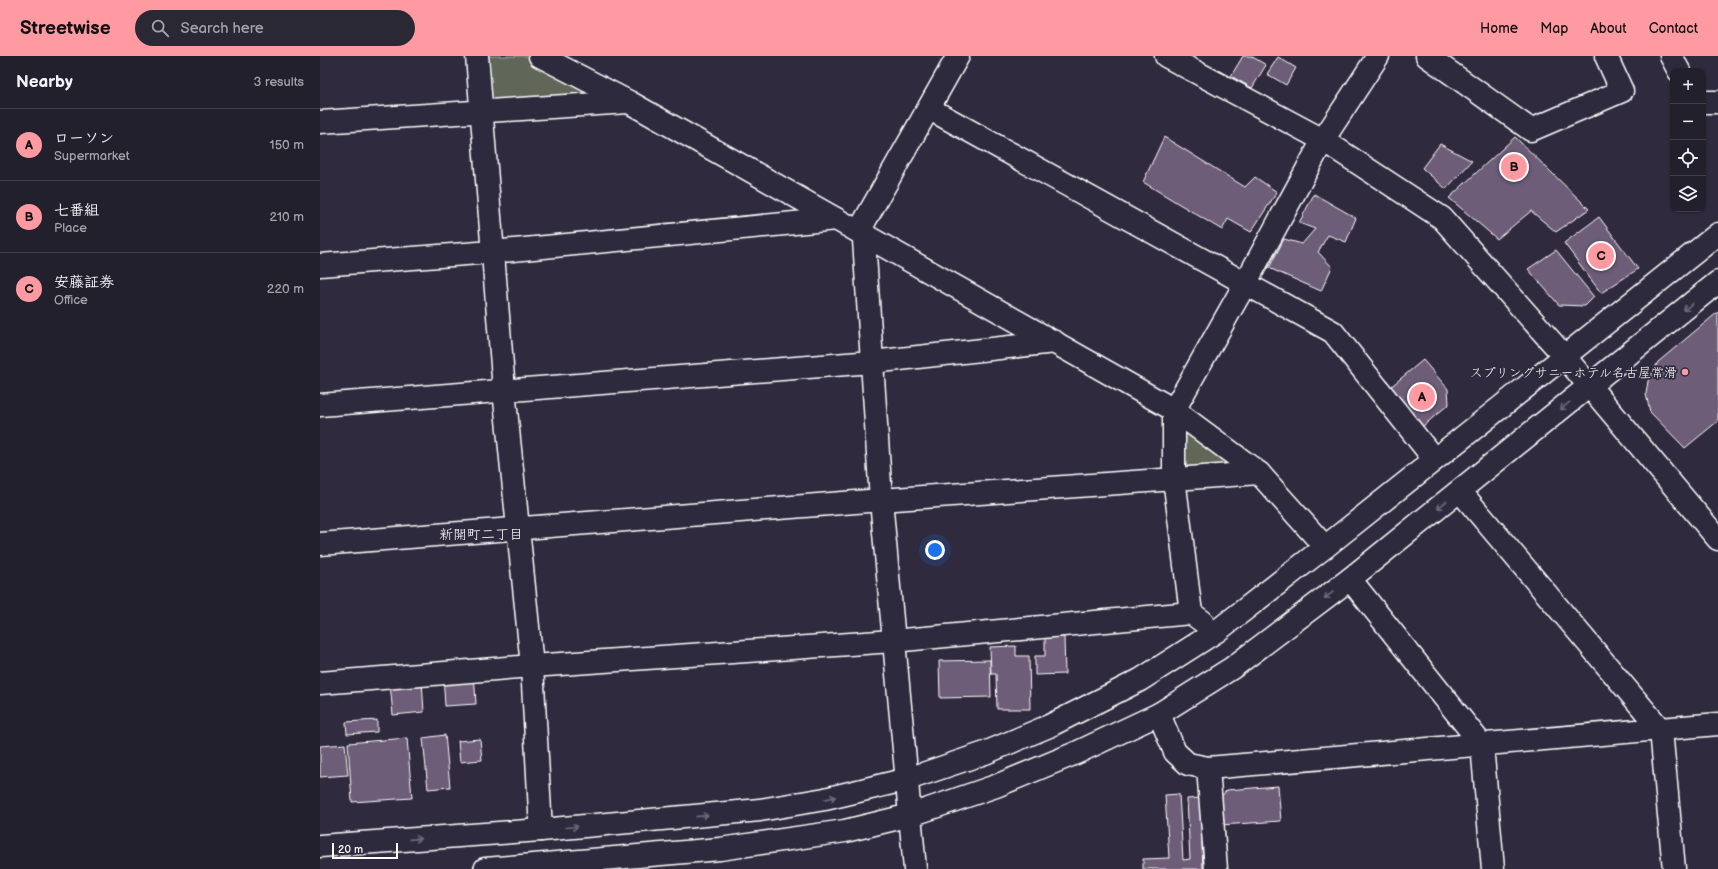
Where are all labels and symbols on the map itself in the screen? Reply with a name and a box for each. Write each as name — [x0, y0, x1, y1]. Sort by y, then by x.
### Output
pin: B — [1501, 152, 1527, 182]
pin: C — [1588, 241, 1614, 271]
one-way arrow — [1682, 302, 1693, 311]
place label: スプリングサニーホテル名古屋常滑 — [1470, 365, 1677, 381]
marker: スプリングサニーホテル名古屋常滑 — [1680, 367, 1690, 377]
pin: A — [1409, 382, 1435, 412]
one-way arrow — [1559, 401, 1570, 410]
one-way arrow — [1437, 501, 1448, 510]
district label: 新開町二丁目 — [439, 526, 523, 543]
your location — [925, 540, 945, 560]
one-way arrow — [1324, 590, 1335, 599]
one-way arrow — [824, 793, 837, 801]
one-way arrow — [695, 812, 708, 820]
one-way arrow — [565, 824, 578, 831]
one-way arrow — [408, 836, 421, 843]
scale bar — [332, 841, 398, 860]

